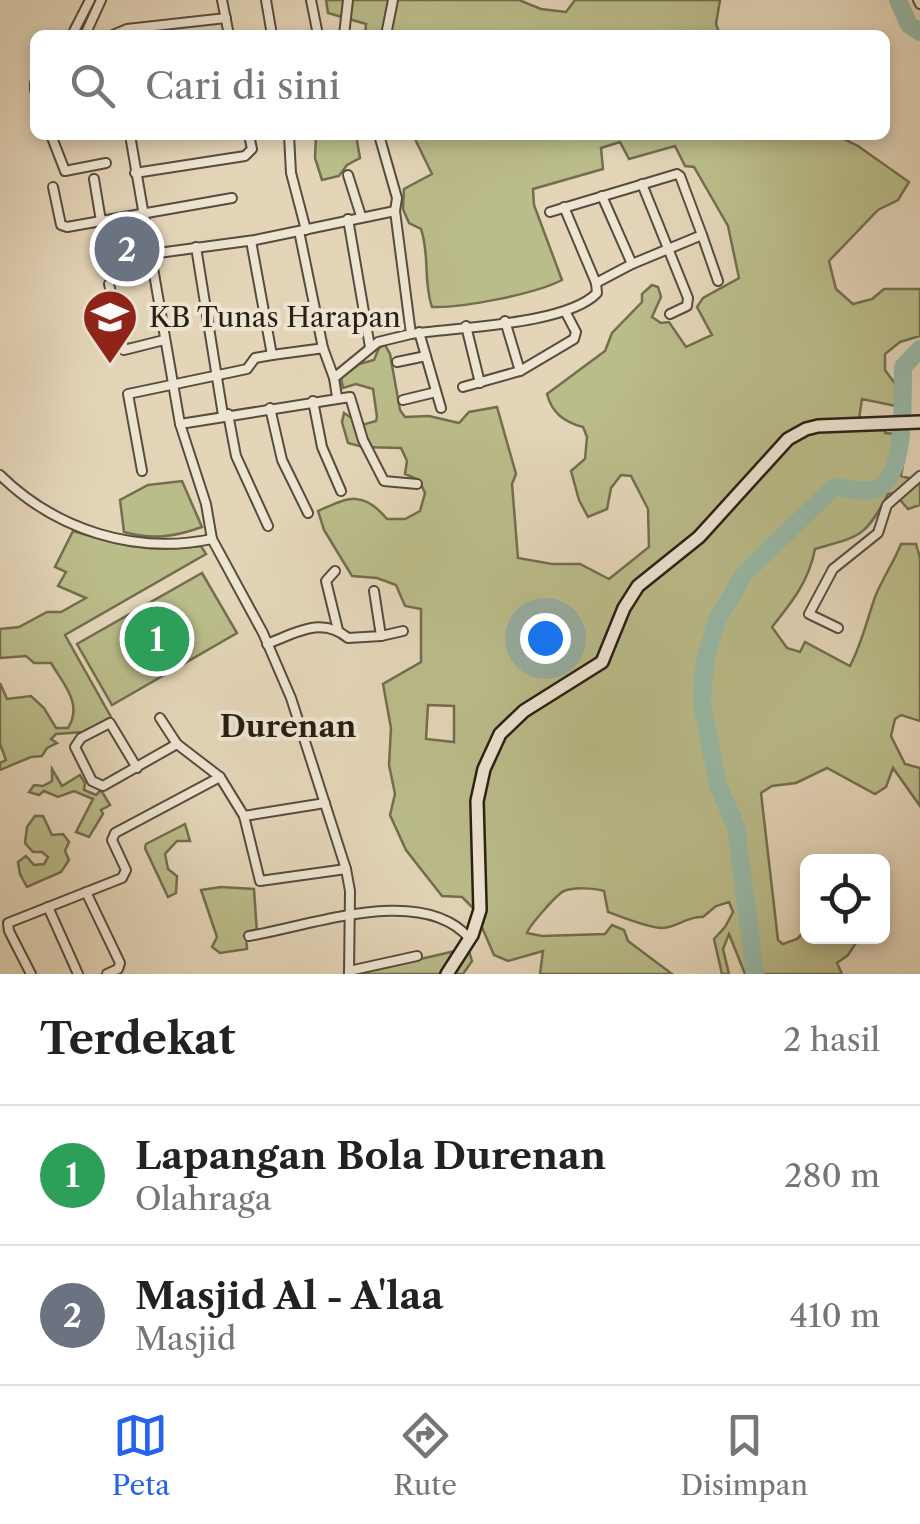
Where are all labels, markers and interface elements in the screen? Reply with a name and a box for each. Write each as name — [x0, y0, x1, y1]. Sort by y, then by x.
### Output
search box — [30, 30, 890, 140]
icon: search — [65, 58, 120, 113]
text: Cari di sini — [145, 62, 340, 109]
pin: 2 — [94, 212, 160, 286]
school or university icon: KB Tunas Harapan — [80, 287, 140, 366]
place label: KB Tunas Harapan — [149, 300, 401, 334]
pin: 1 — [124, 602, 190, 676]
your location — [520, 613, 571, 664]
district label: Durenan — [220, 708, 357, 745]
map controls — [800, 854, 890, 944]
button: locate — [800, 854, 890, 944]
text: Terdekat — [40, 1013, 235, 1065]
text: 2 hasil — [783, 1020, 880, 1059]
text: Lapangan Bola Durenan — [135, 1132, 606, 1179]
text: 1 — [65, 1156, 80, 1195]
text: 280 m — [784, 1156, 880, 1195]
text: Olahraga — [135, 1179, 272, 1218]
text: Masjid Al - A'laa — [135, 1272, 444, 1319]
text: 2 — [63, 1296, 82, 1335]
text: 410 m — [789, 1296, 880, 1335]
text: Masjid — [135, 1319, 236, 1358]
tab: Peta — [112, 1408, 170, 1502]
tab: Rute — [394, 1408, 457, 1502]
tab: Disimpan — [681, 1408, 808, 1502]

